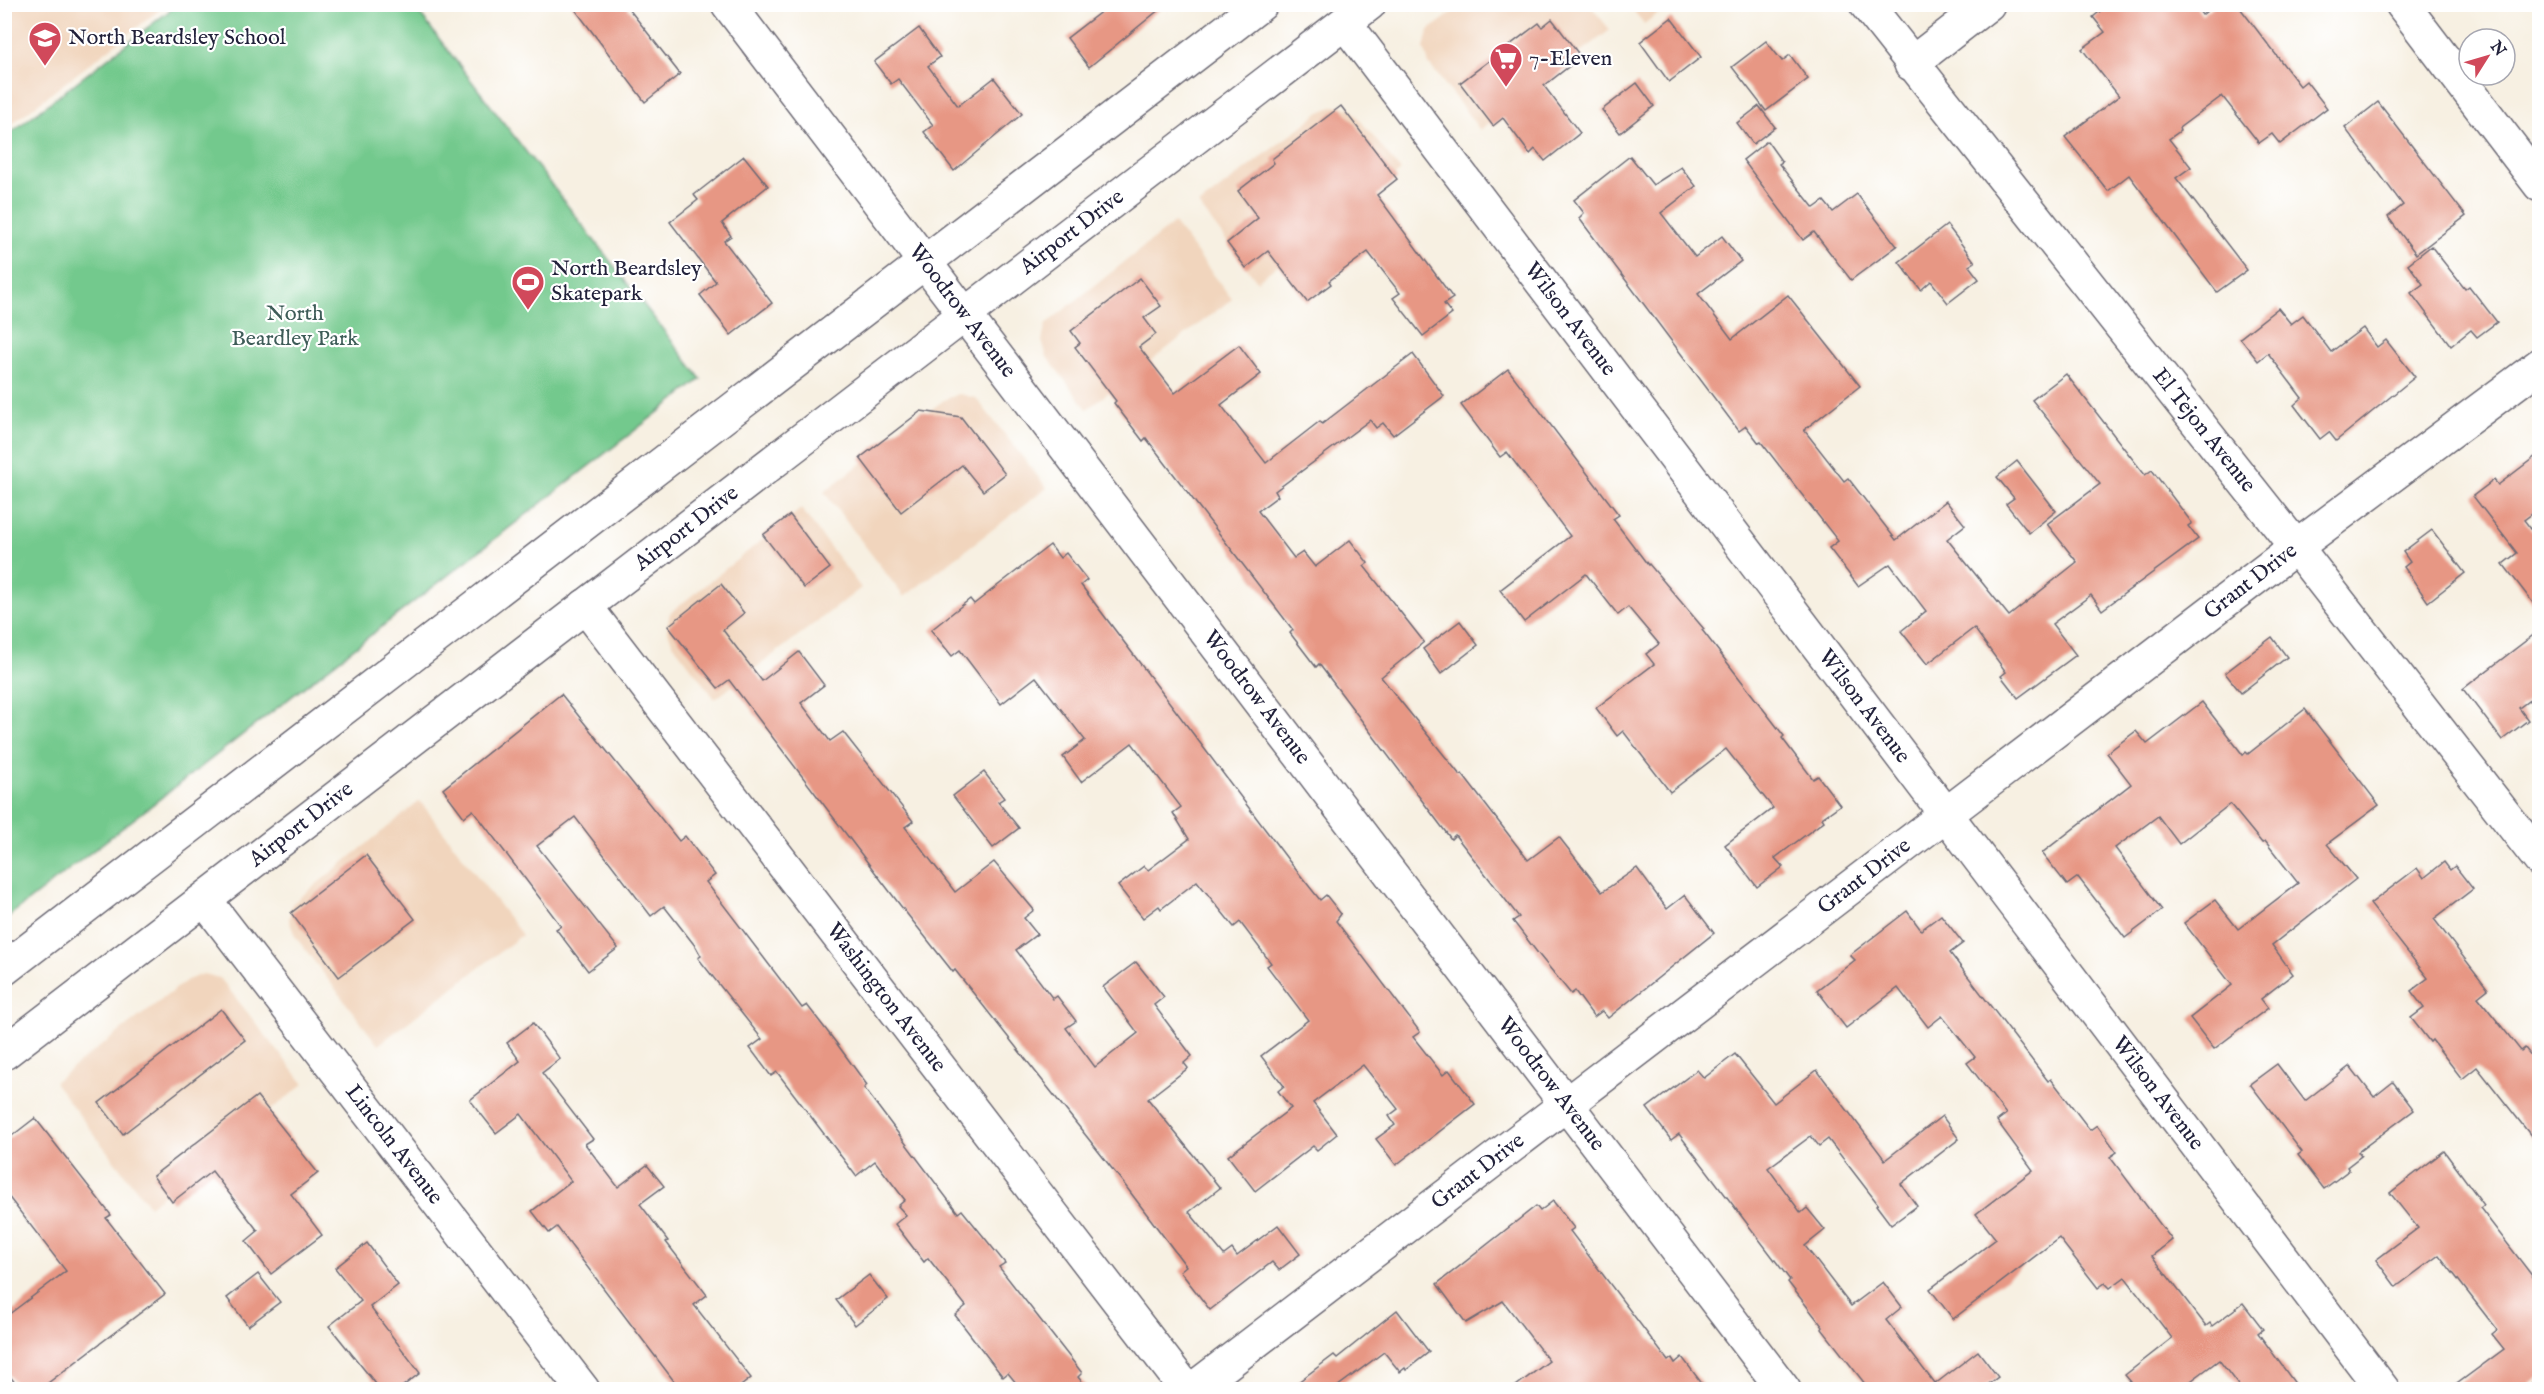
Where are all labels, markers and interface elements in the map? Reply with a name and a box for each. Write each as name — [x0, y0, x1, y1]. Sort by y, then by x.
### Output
school or university icon: North Beardsley School — [27, 20, 63, 67]
place label: North Beardsley School — [68, 24, 286, 52]
north arrow — [2457, 27, 2517, 87]
text: N — [2485, 37, 2510, 61]
supermarket icon: 7-Eleven — [1488, 41, 1524, 88]
place label: 7-Eleven — [1529, 45, 1613, 73]
street label: Airport Drive — [1013, 183, 1130, 282]
street label: Woodrow Avenue — [902, 238, 1022, 384]
place label: North Beardsley Skatepark — [551, 255, 702, 308]
street label: Wilson Avenue — [1518, 257, 1622, 382]
sports icon: North Beardsley Skatepark — [510, 264, 546, 311]
park label: North Beardley Park — [231, 300, 359, 353]
street label: El Tejon Avenue — [2146, 363, 2262, 498]
street label: Airport Drive — [628, 479, 745, 578]
street label: Grant Drive — [2198, 537, 2303, 626]
street label: Woodrow Avenue — [1196, 625, 1317, 770]
street label: Wilson Avenue — [1812, 644, 1916, 769]
street label: Airport Drive — [243, 776, 359, 874]
street label: Grant Drive — [1812, 832, 1917, 921]
street label: Washington Avenue — [820, 917, 952, 1078]
street label: Woodrow Avenue — [1491, 1011, 1611, 1157]
street label: Wilson Avenue — [2105, 1031, 2210, 1156]
street label: Lincoln Avenue — [339, 1079, 449, 1210]
street label: Grant Drive — [1426, 1127, 1530, 1216]

